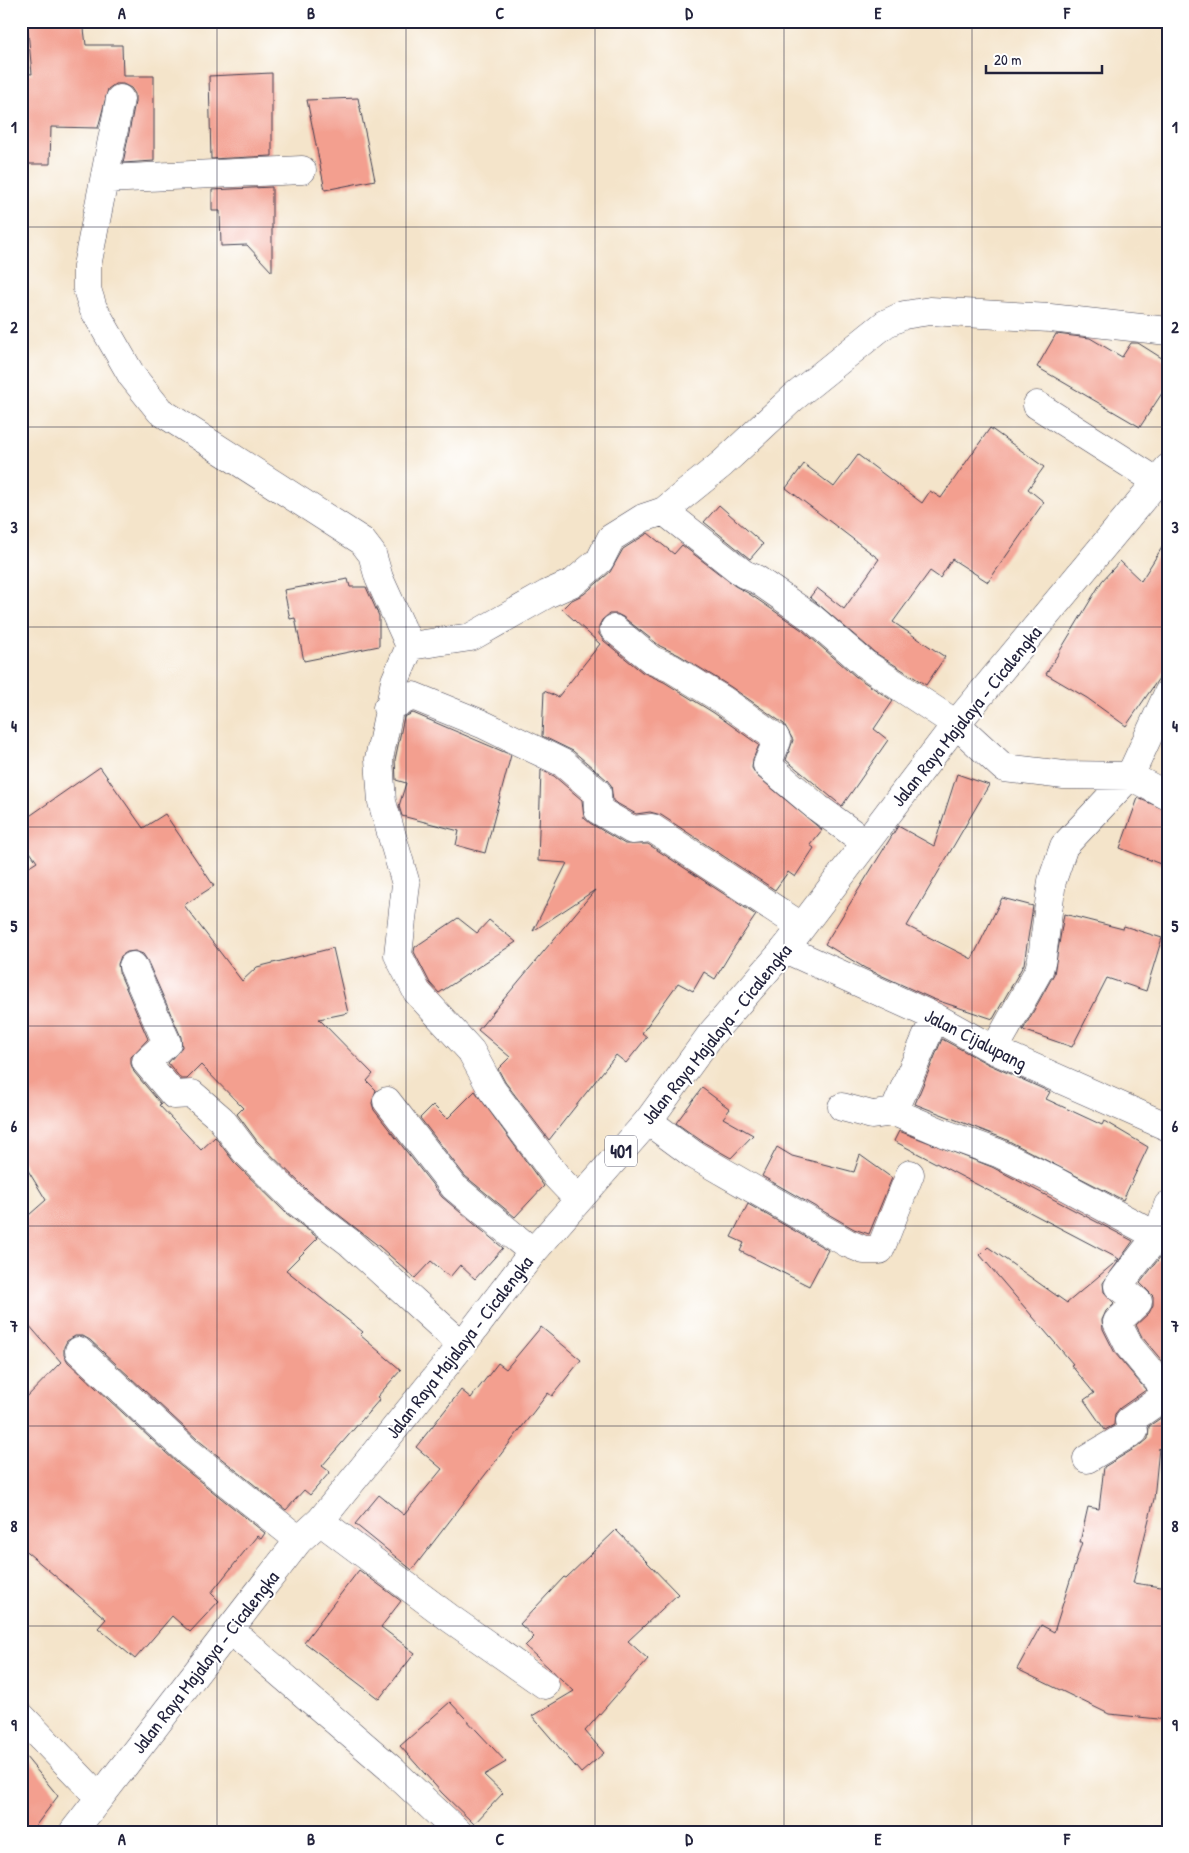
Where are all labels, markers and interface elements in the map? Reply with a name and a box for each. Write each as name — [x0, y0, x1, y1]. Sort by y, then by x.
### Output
text: A — [118, 2, 126, 24]
text: B — [307, 2, 315, 24]
text: C — [496, 2, 505, 24]
text: D — [685, 2, 693, 24]
text: E — [874, 2, 882, 24]
text: F — [1063, 2, 1071, 24]
scale bar — [986, 42, 1103, 74]
text: 20 m — [994, 49, 1021, 70]
text: 1 — [11, 116, 17, 138]
text: 1 — [1172, 116, 1178, 138]
text: 2 — [10, 316, 18, 338]
text: 2 — [1171, 316, 1179, 338]
text: 3 — [10, 516, 18, 538]
text: 3 — [1171, 516, 1179, 538]
street label: Jalan Raya Majalaya - Cicalengka — [885, 620, 1047, 812]
text: 4 — [11, 715, 17, 737]
text: 4 — [1172, 715, 1178, 737]
text: 5 — [11, 915, 18, 937]
text: 5 — [1172, 915, 1179, 937]
street label: Jalan Raya Majalaya - Cicalengka — [635, 938, 797, 1130]
street label: Jalan Cijalupang — [920, 1002, 1032, 1076]
text: 6 — [11, 1115, 18, 1137]
text: 6 — [1172, 1115, 1179, 1137]
road number: 401 — [605, 1136, 637, 1166]
street label: Jalan Raya Majalaya - Cicalengka — [379, 1250, 539, 1444]
text: 7 — [9, 1315, 18, 1337]
text: 7 — [1170, 1315, 1179, 1337]
text: 8 — [11, 1515, 18, 1537]
text: 8 — [1172, 1515, 1179, 1537]
street label: Jalan Raya Majalaya - Cicalengka — [125, 1565, 285, 1759]
text: 9 — [11, 1714, 17, 1736]
text: 9 — [1172, 1714, 1178, 1736]
text: A — [118, 1828, 126, 1850]
text: B — [307, 1828, 315, 1850]
text: C — [496, 1828, 505, 1850]
text: D — [685, 1828, 693, 1850]
text: E — [874, 1828, 882, 1850]
text: F — [1063, 1828, 1071, 1850]

